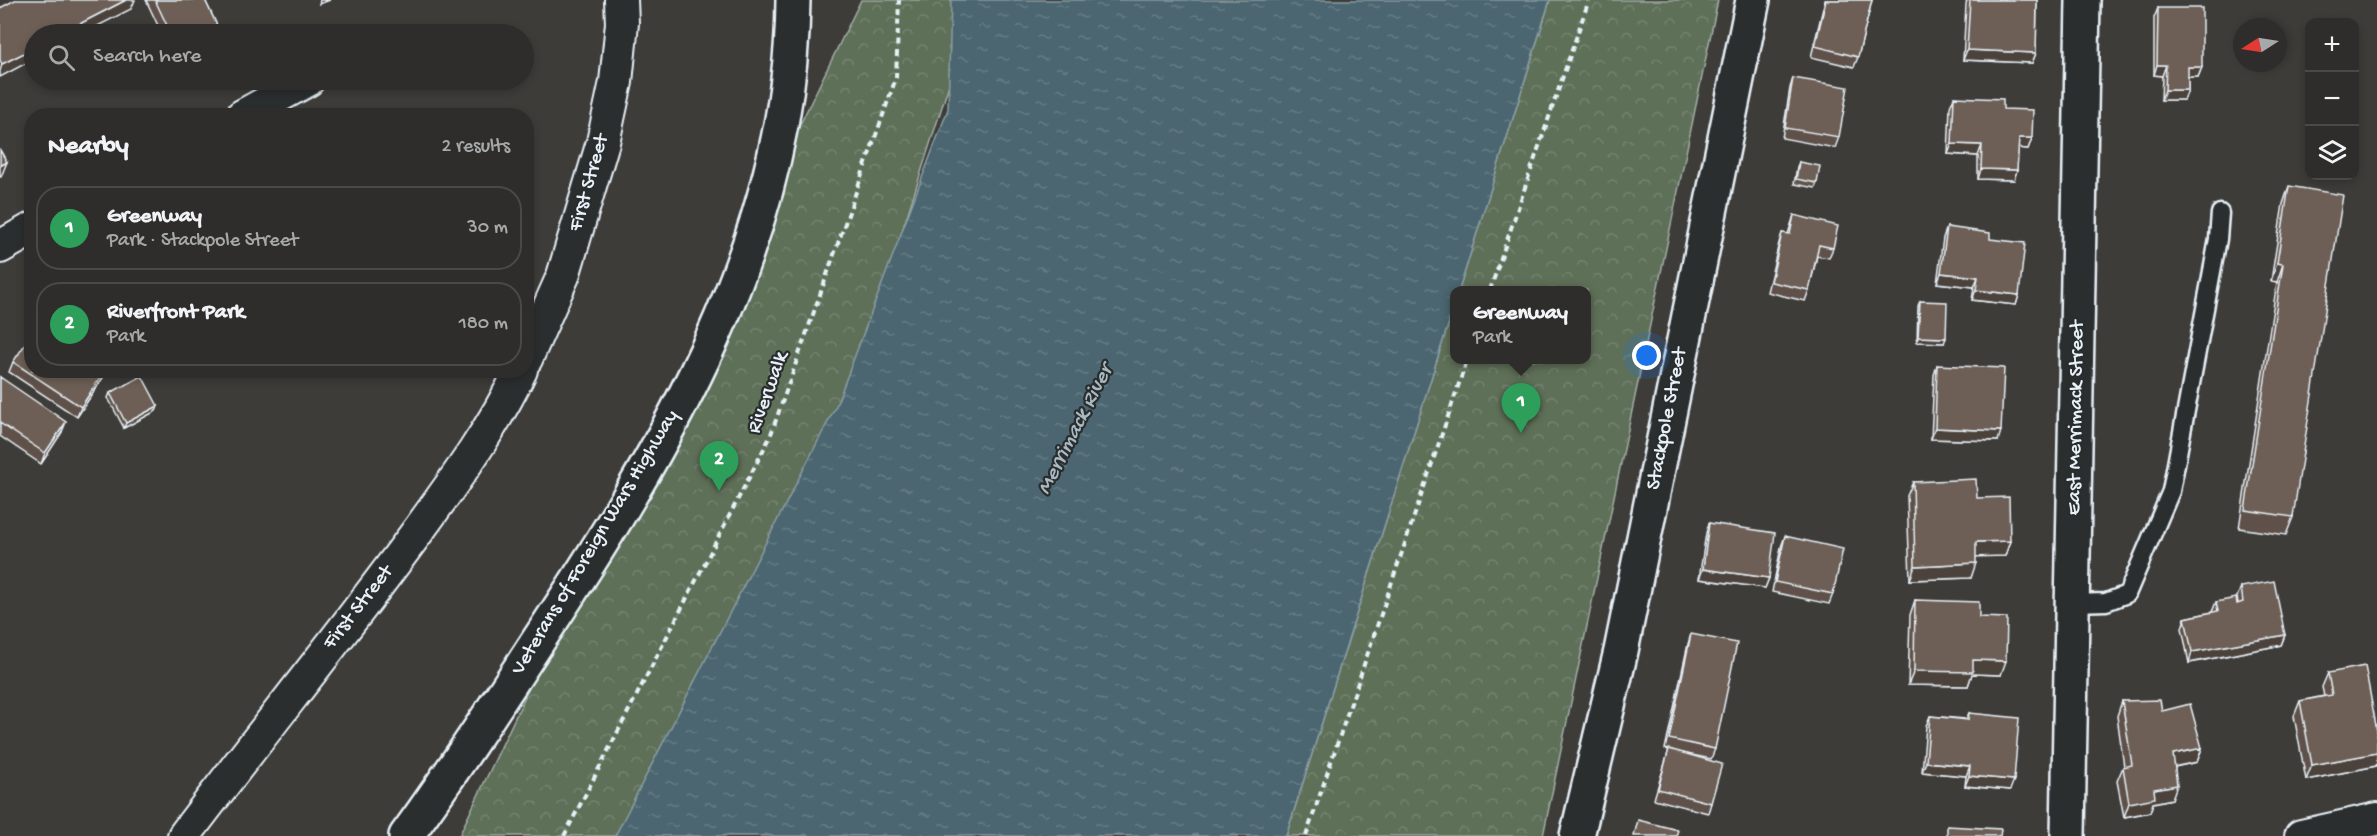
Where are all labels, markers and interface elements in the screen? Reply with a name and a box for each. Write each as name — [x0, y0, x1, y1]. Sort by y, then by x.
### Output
north arrow — [2233, 18, 2287, 72]
map controls — [2305, 18, 2359, 180]
button: + — [2305, 18, 2359, 72]
search box — [24, 24, 534, 90]
icon: search — [45, 41, 78, 74]
text: Search here — [93, 44, 201, 70]
button: − — [2305, 72, 2359, 126]
button: layers — [2305, 126, 2359, 180]
street label: First Street — [564, 129, 616, 235]
text: Nearby — [48, 132, 129, 163]
text: 2 results — [441, 136, 510, 159]
text: Greenway — [107, 204, 202, 230]
text: 1 — [65, 217, 74, 240]
text: 30 m — [467, 217, 508, 240]
text: Park · Stackpole Street — [107, 230, 298, 253]
popup — [1450, 286, 1591, 364]
text: Riverfront Park — [107, 300, 245, 326]
text: Greenway — [1473, 301, 1568, 327]
text: 2 — [65, 313, 74, 336]
text: 180 m — [459, 313, 508, 336]
street label: East Merrimack Street — [2063, 318, 2091, 516]
text: Park — [107, 326, 145, 349]
text: Park — [1473, 327, 1511, 350]
your location — [1632, 341, 1661, 370]
street label: Stackpole Street — [1642, 343, 1694, 492]
street label: Riverwalk — [743, 346, 796, 437]
water label: Merrimack River — [1032, 357, 1122, 499]
pin: 1 — [1502, 384, 1540, 433]
street label: Veterans of Foreign Wars Highway — [506, 406, 685, 681]
pin: 2 — [700, 442, 738, 491]
street label: First Street — [318, 559, 401, 656]

